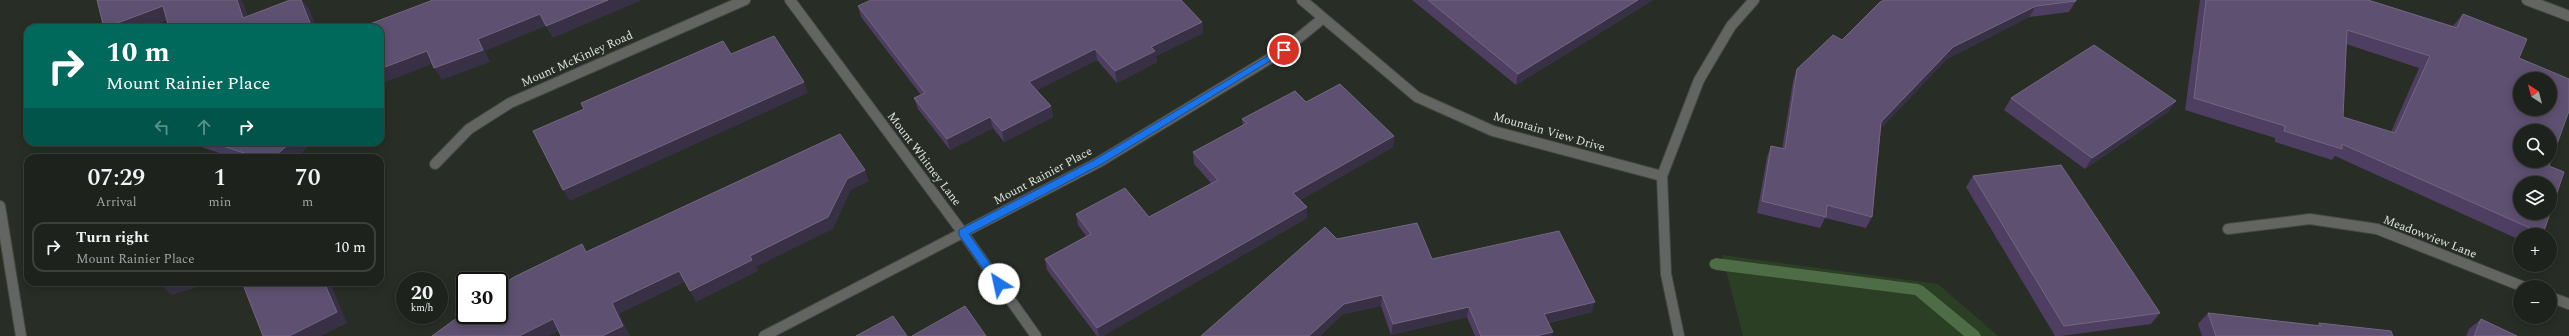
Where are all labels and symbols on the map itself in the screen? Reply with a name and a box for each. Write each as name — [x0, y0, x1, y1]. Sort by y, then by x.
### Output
street label: Mount McKinley Road — [518, 26, 636, 92]
pin — [1267, 33, 1301, 67]
north arrow — [2513, 72, 2557, 116]
street label: Mountain View Drive — [1491, 107, 1607, 157]
street label: Mount Whitney Lane — [882, 108, 966, 210]
street label: Mount Rainier Place — [990, 142, 1096, 210]
street label: Meadowview Lane — [2380, 210, 2480, 264]
position arrow — [978, 263, 1020, 305]
speed limit sign: 30 — [456, 272, 508, 324]

